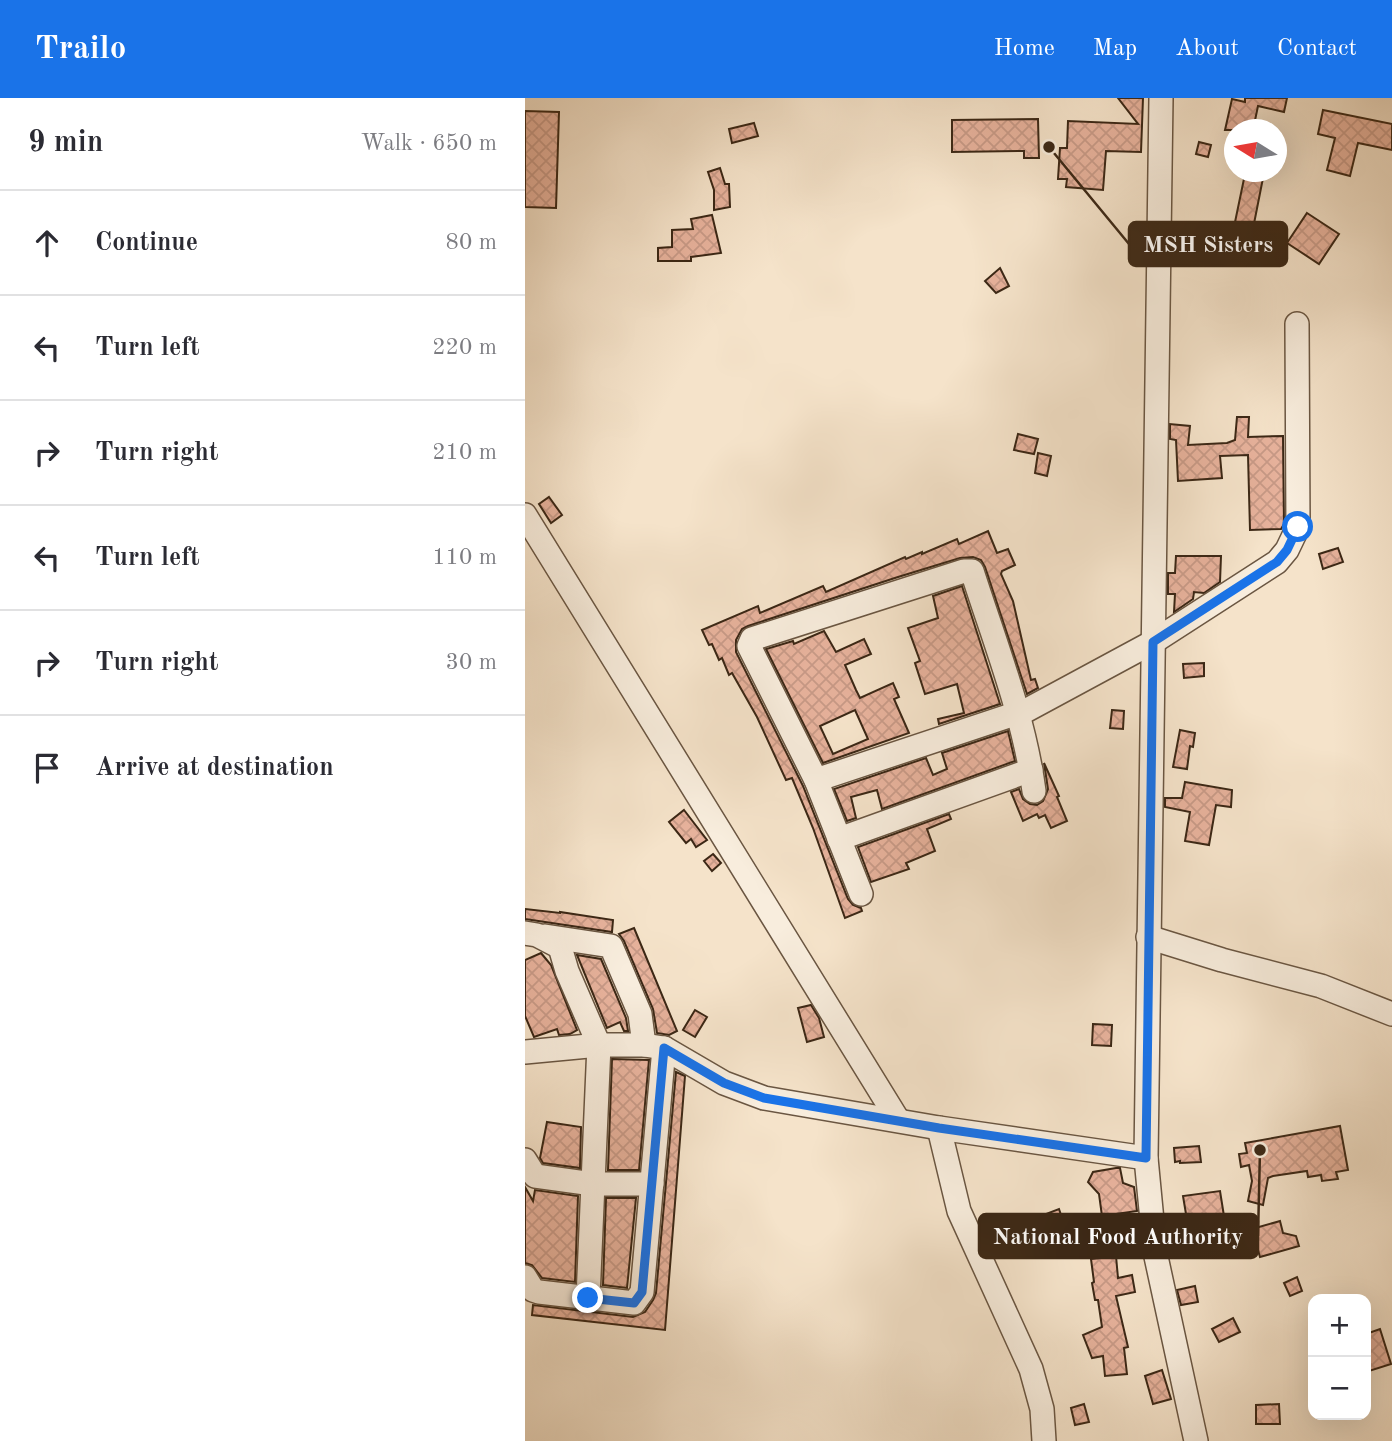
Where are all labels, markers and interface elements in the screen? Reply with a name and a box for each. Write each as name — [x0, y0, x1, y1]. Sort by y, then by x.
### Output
text: Trailo — [35, 33, 126, 66]
text: Home — [994, 37, 1055, 61]
text: Map — [1093, 37, 1137, 61]
text: About — [1175, 37, 1239, 61]
text: Contact — [1277, 37, 1357, 61]
north arrow — [1224, 119, 1287, 182]
text: 9 min — [28, 128, 103, 158]
text: Walk · 650 m — [361, 132, 497, 155]
callout: MSH Sisters — [1129, 222, 1287, 266]
icon: ahead — [28, 224, 66, 262]
text: Continue — [95, 230, 198, 256]
text: 80 m — [446, 231, 497, 254]
text: MSH Sisters — [1143, 234, 1273, 257]
icon: left — [28, 329, 66, 367]
text: Turn left — [95, 335, 200, 361]
text: 220 m — [432, 336, 497, 359]
icon: right — [28, 434, 66, 472]
text: Turn right — [95, 440, 218, 466]
text: 210 m — [432, 441, 497, 464]
route start — [1282, 511, 1313, 542]
icon: left — [28, 539, 66, 577]
text: Turn left — [95, 545, 200, 571]
text: 110 m — [432, 546, 497, 569]
icon: right — [28, 644, 66, 682]
text: Turn right — [95, 650, 218, 676]
text: 30 m — [446, 651, 497, 674]
icon: arrive — [28, 749, 66, 787]
text: Arrive at destination — [95, 755, 334, 781]
callout: National Food Authority — [979, 1214, 1258, 1258]
text: National Food Authority — [993, 1226, 1243, 1249]
route end — [572, 1282, 603, 1313]
map controls — [1308, 1294, 1371, 1420]
button: + — [1308, 1294, 1371, 1357]
button: − — [1308, 1357, 1371, 1420]

